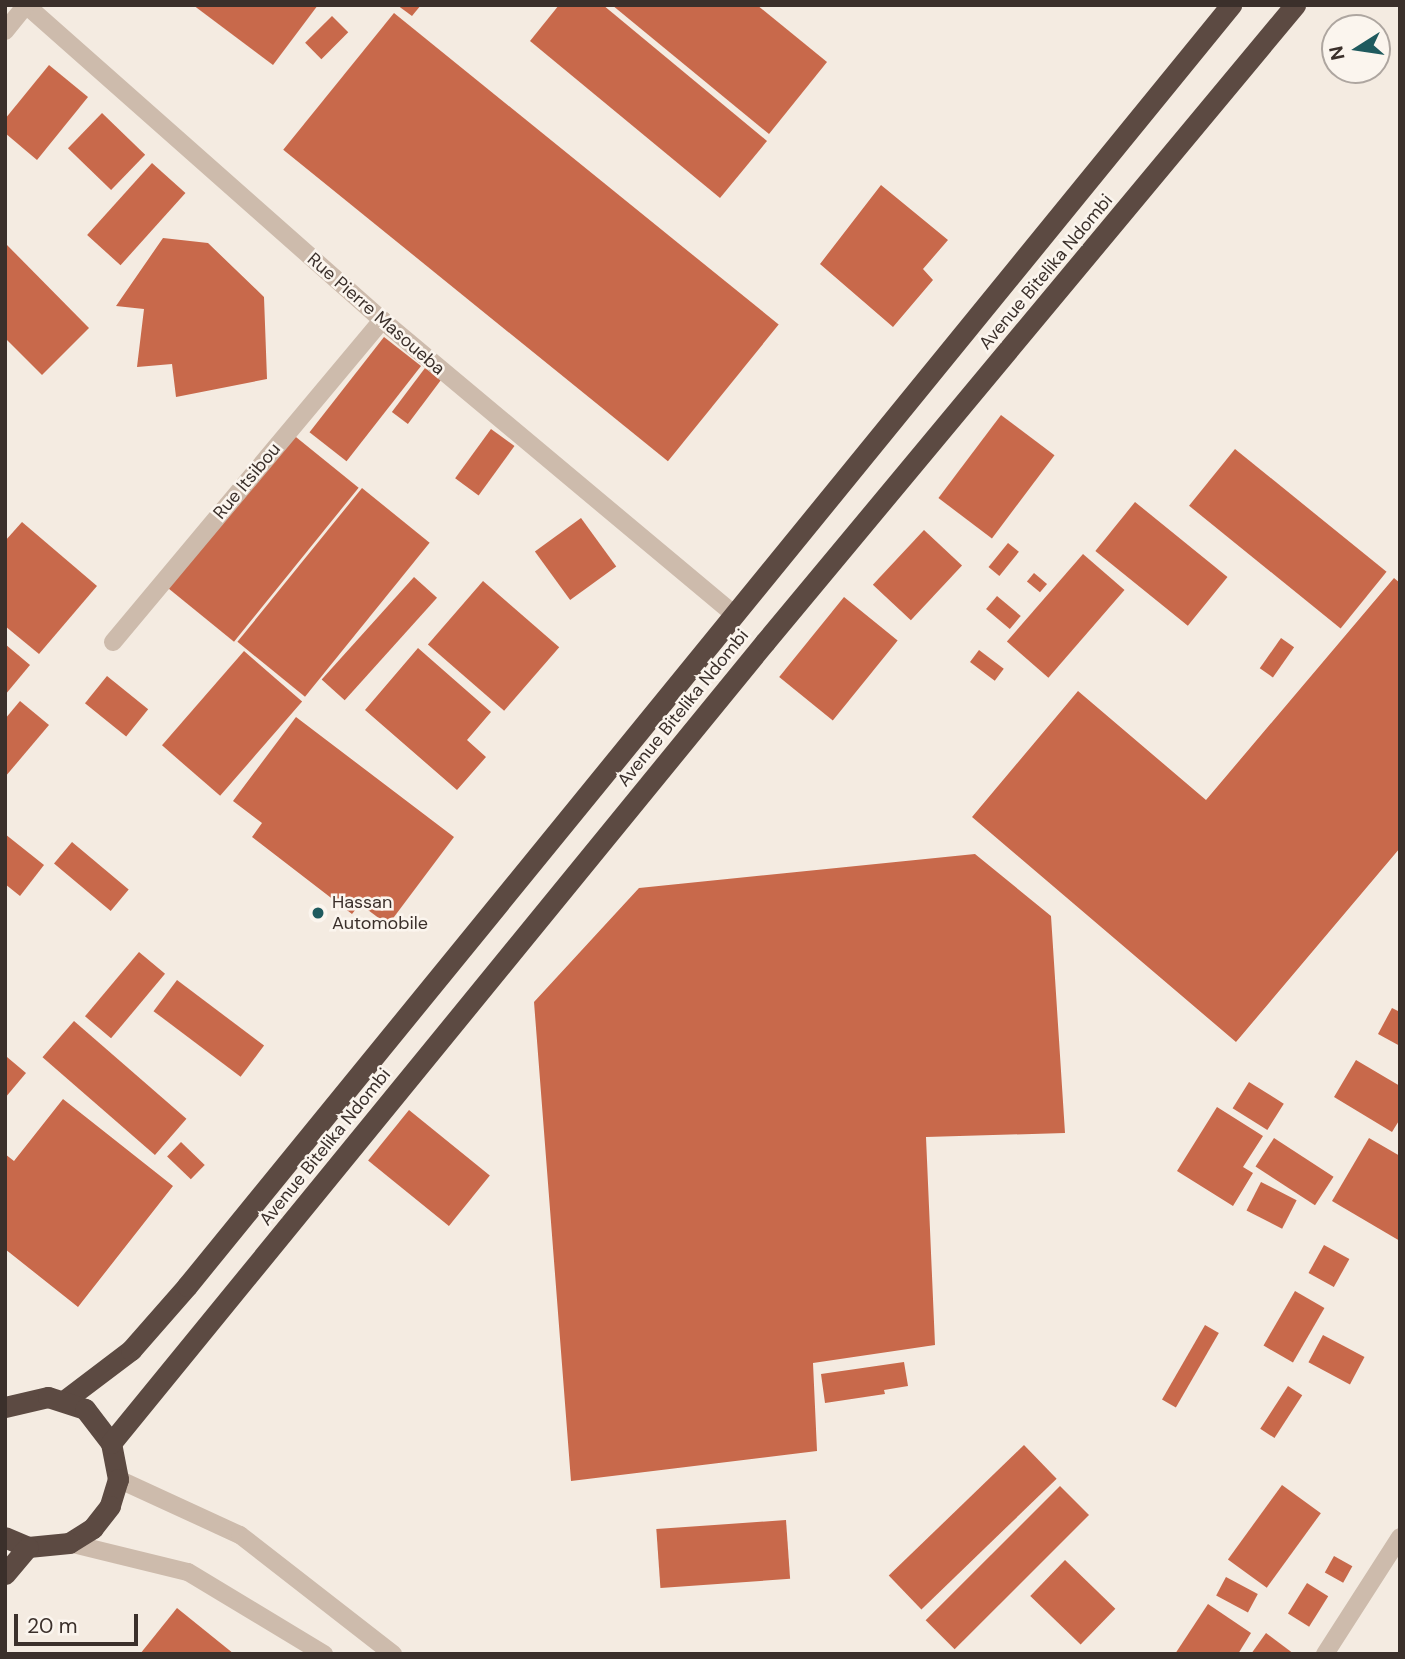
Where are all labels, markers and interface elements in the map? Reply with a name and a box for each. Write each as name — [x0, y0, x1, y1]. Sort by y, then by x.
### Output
north arrow — [1321, 14, 1391, 84]
text: N — [1323, 44, 1351, 62]
street label: Avenue Bitelika Ndombi — [975, 190, 1117, 354]
street label: Rue Pierre Masoueba — [303, 248, 449, 380]
street label: Rue Itsibou — [209, 438, 285, 524]
street label: Avenue Bitelika Ndombi — [613, 625, 753, 791]
place label: Hassan Automobile — [332, 892, 428, 934]
marker: Hassan Automobile — [310, 905, 326, 921]
street label: Avenue Bitelika Ndombi — [255, 1064, 395, 1230]
scale bar — [18, 1600, 142, 1644]
text: 20 m — [27, 1612, 78, 1640]

